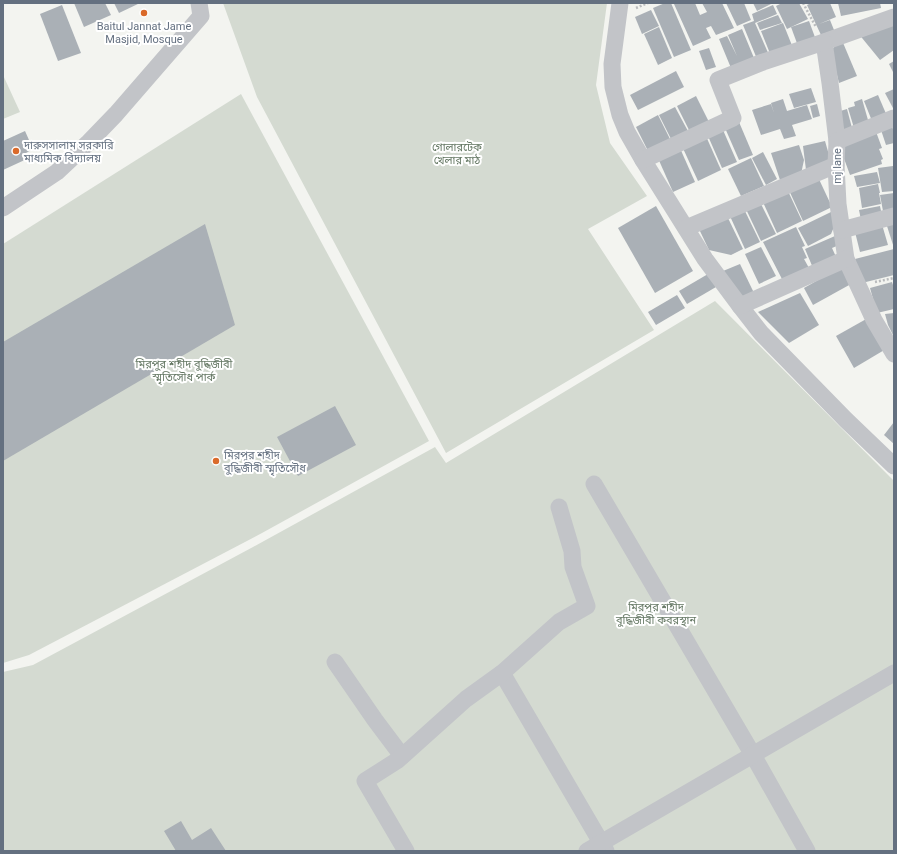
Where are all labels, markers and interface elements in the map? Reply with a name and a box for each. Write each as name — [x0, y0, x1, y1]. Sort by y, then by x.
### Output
marker: Baitul Jannat Jame Masjid, Mosque — [139, 8, 149, 18]
place label: Baitul Jannat Jame Masjid, Mosque — [97, 20, 191, 46]
place label: দারুসসালাম সরকারি মাধ্যমিক বিদ্যালয় — [23, 139, 114, 165]
park label: গোলারটেক খেলার মাঠ — [432, 141, 482, 167]
marker: দারুসসালাম সরকারি মাধ্যমিক বিদ্যালয় — [11, 146, 21, 156]
street label: mj lane — [831, 148, 844, 184]
park label: মিরপুর শহীদ বুদ্ধিজীবী স্মৃতিসৌধ পার্ক — [135, 358, 234, 385]
place label: মিরপুর শহীদ বুদ্ধিজীবী স্মৃতিসৌধ — [223, 449, 306, 476]
marker: মিরপুর শহীদ বুদ্ধিজীবী স্মৃতিসৌধ — [211, 456, 221, 466]
park label: মিরপুর শহীদ বুদ্ধিজীবী কবরস্থান — [615, 601, 696, 627]

